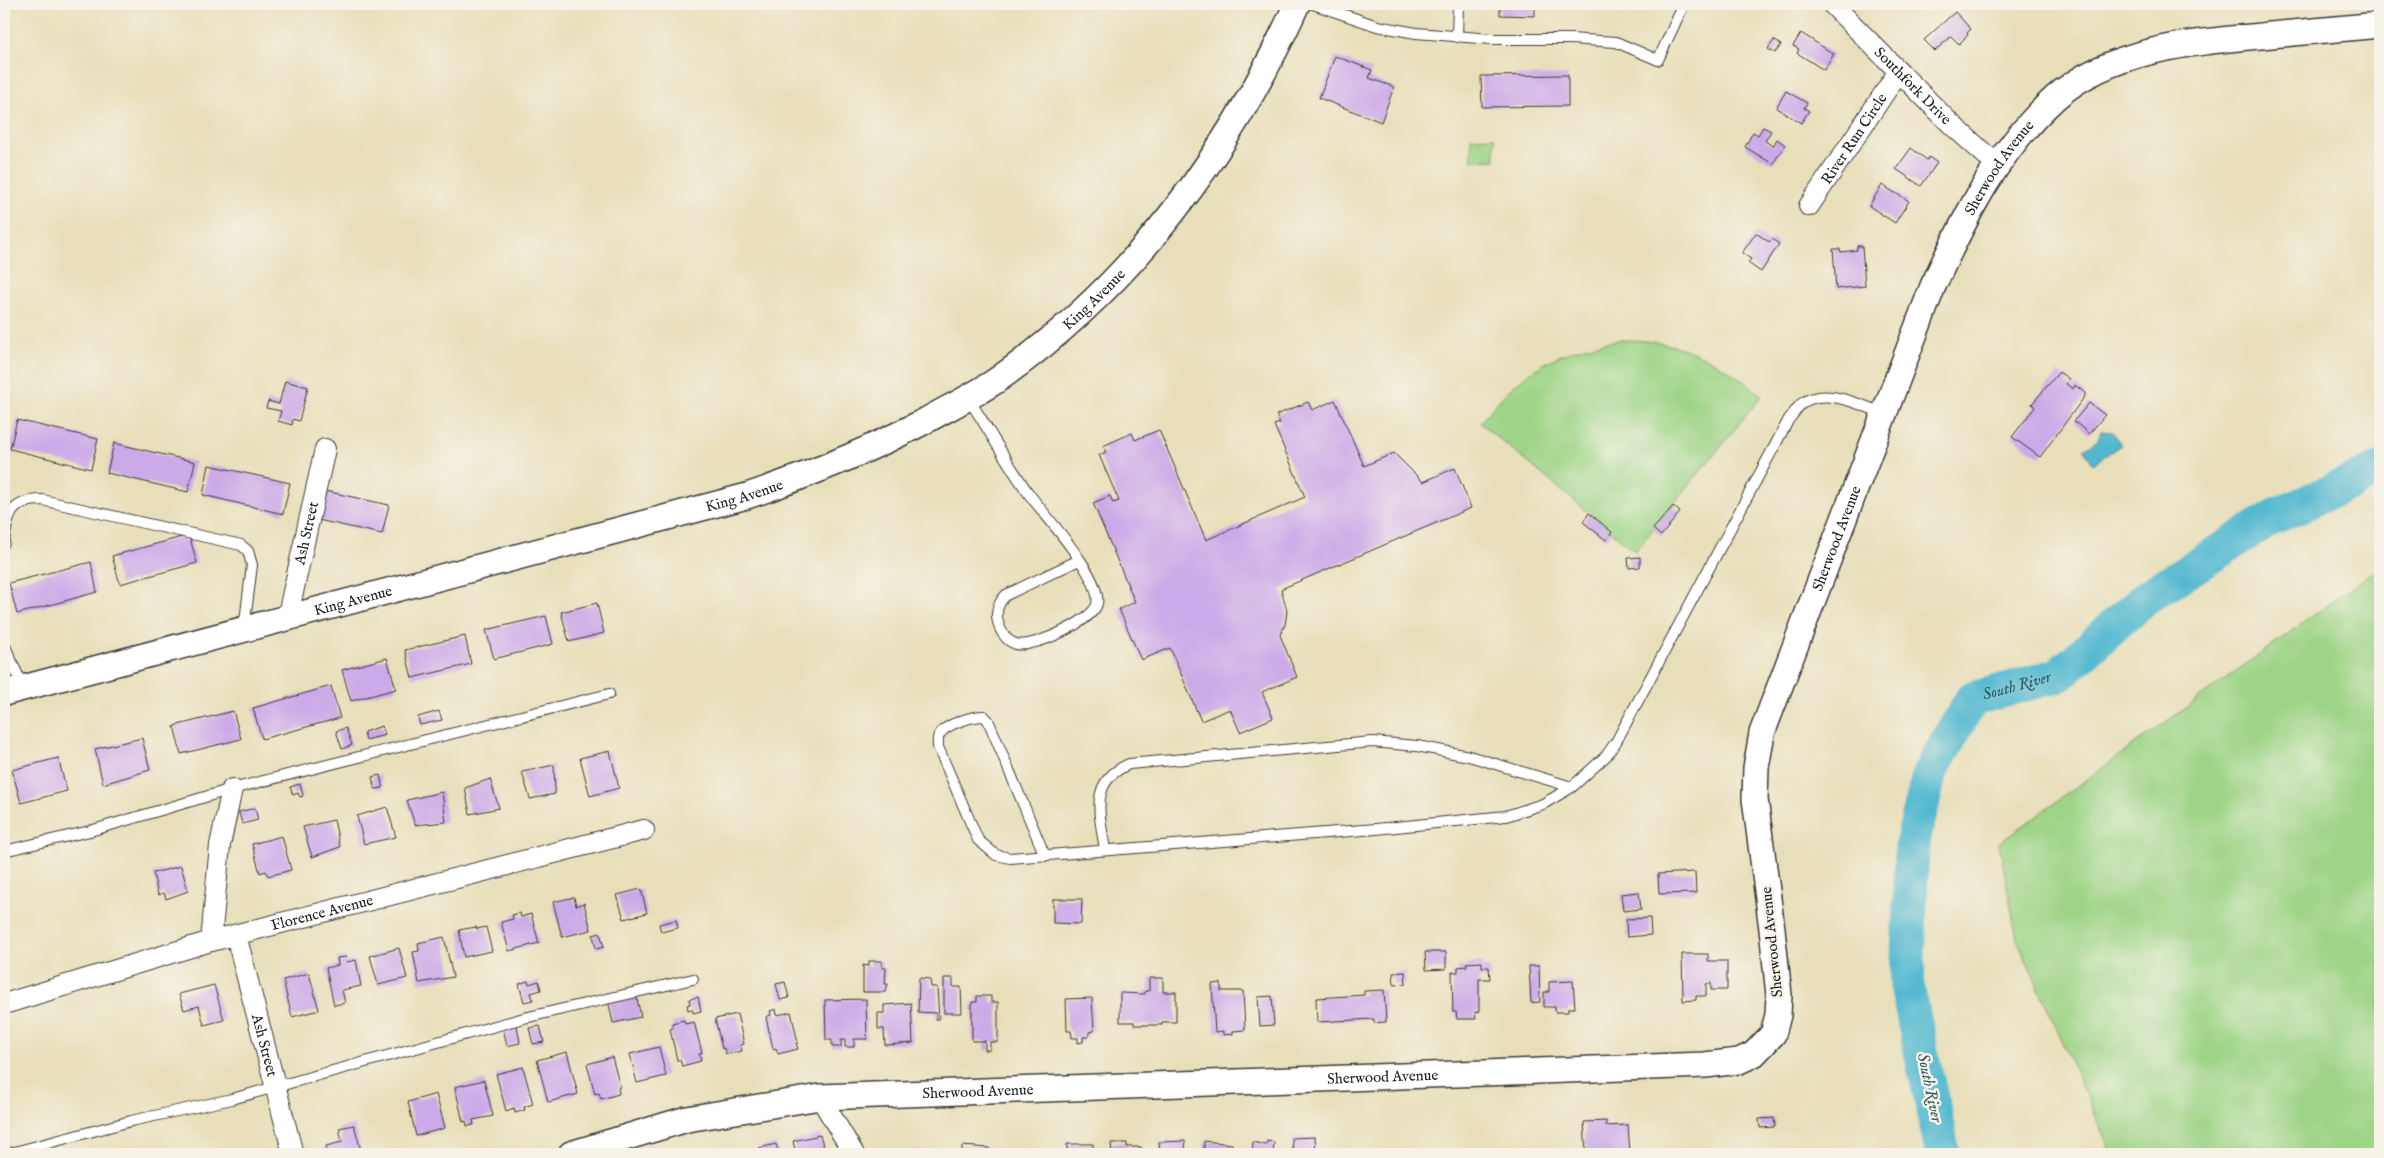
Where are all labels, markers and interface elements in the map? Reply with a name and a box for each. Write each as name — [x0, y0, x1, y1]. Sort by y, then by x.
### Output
street label: Southfork Drive — [1870, 43, 1956, 129]
street label: River Run Circle — [1817, 89, 1891, 188]
street label: Sherwood Avenue — [1960, 116, 2038, 219]
street label: King Avenue — [1058, 265, 1129, 334]
street label: King Avenue — [703, 475, 786, 516]
street label: Sherwood Avenue — [1808, 483, 1865, 594]
street label: Ash Street — [290, 500, 322, 567]
street label: King Avenue — [312, 581, 394, 620]
water label: South River — [1981, 667, 2055, 706]
street label: Sherwood Avenue — [1757, 886, 1787, 998]
street label: Florence Avenue — [269, 890, 375, 935]
street label: Ash Street — [247, 1011, 282, 1079]
water label: South River — [1912, 1052, 1946, 1126]
street label: Sherwood Avenue — [1327, 1065, 1439, 1088]
street label: Sherwood Avenue — [922, 1080, 1034, 1103]

